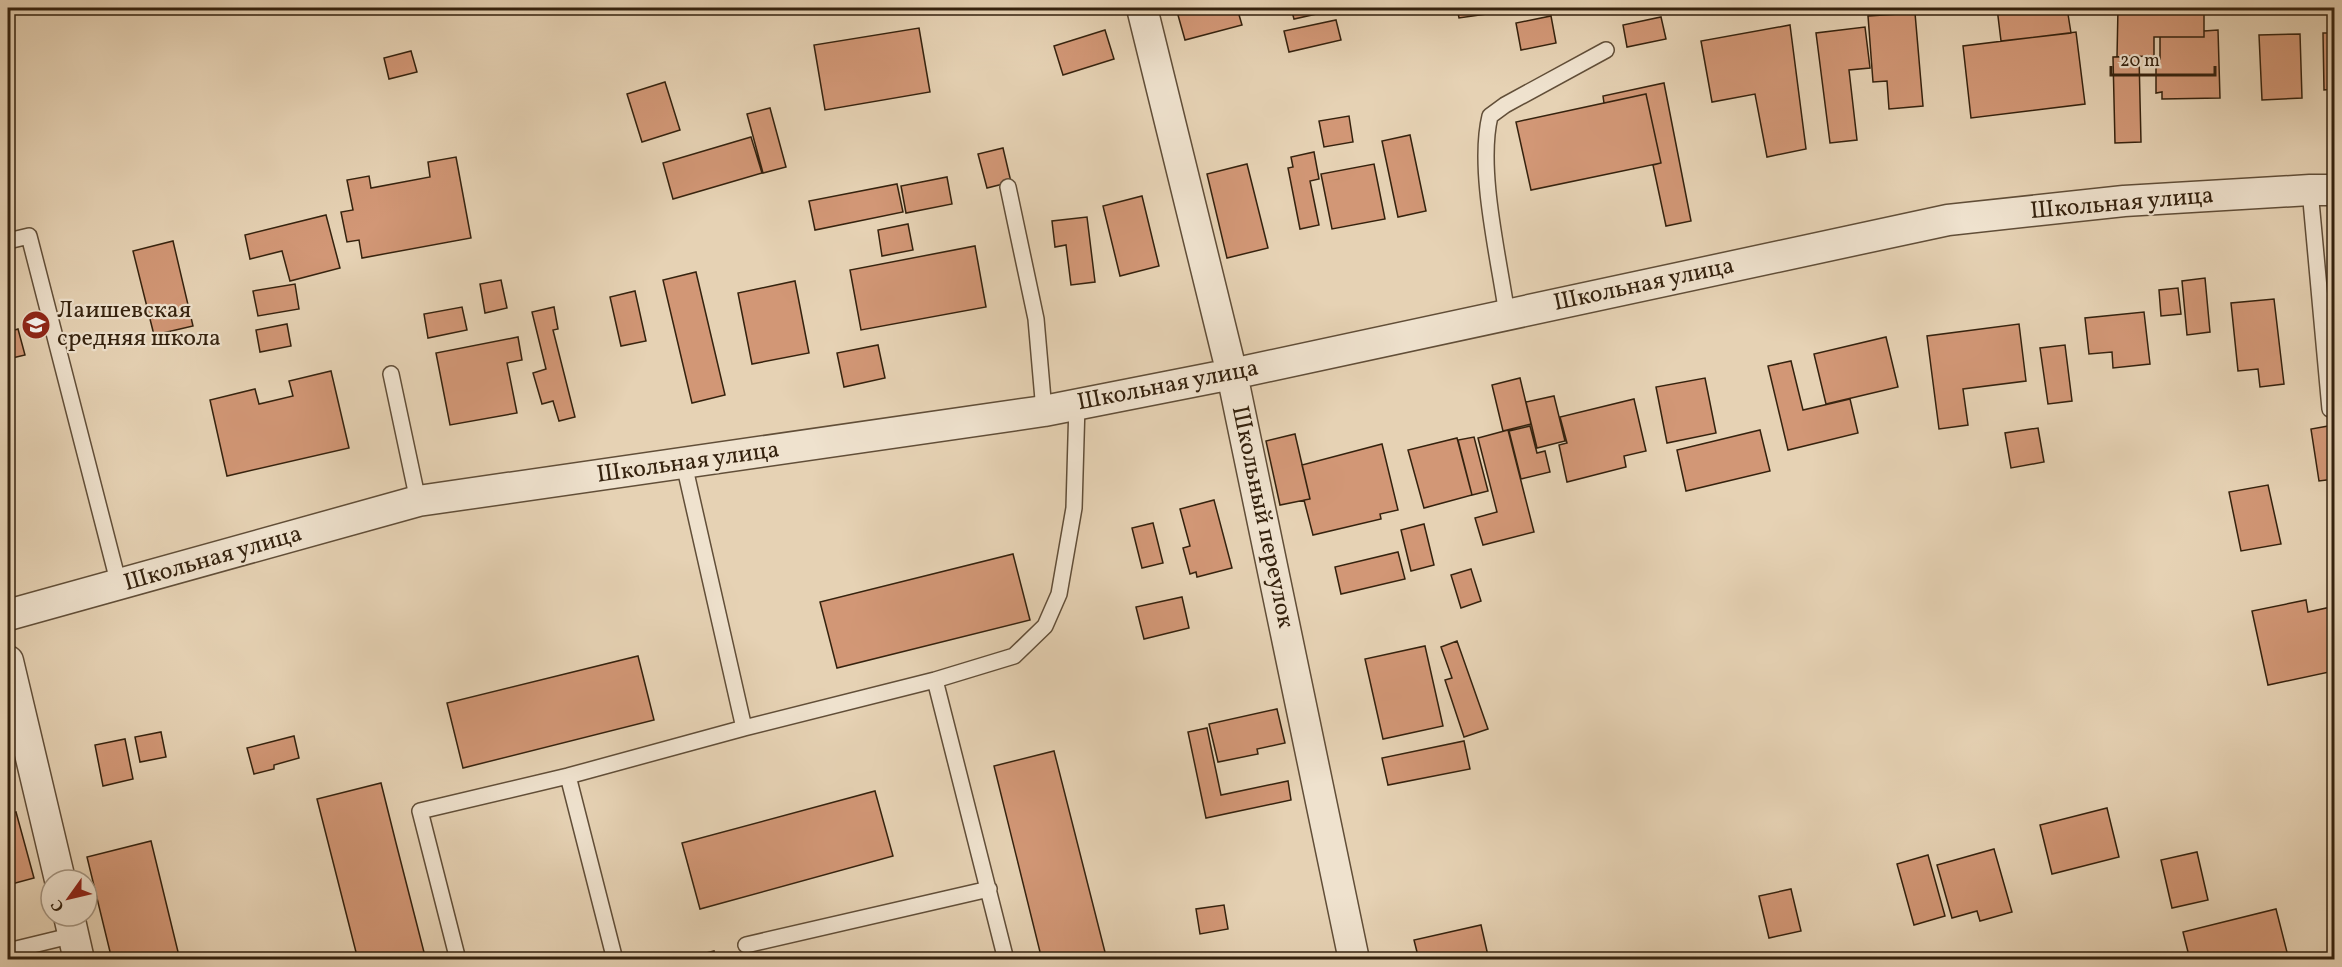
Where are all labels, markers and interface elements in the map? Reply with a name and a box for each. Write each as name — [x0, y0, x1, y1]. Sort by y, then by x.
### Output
scale bar — [2111, 39, 2214, 77]
text: 20 m — [2120, 49, 2160, 74]
street label: Школьная улица — [2029, 179, 2215, 229]
street label: Школьная улица — [1550, 249, 1738, 321]
place label: Лаишевская средняя школа — [57, 294, 221, 356]
school or university icon: Лаишевская средняя школа — [20, 309, 52, 341]
street label: Школьная улица — [1074, 352, 1262, 420]
street label: Школьный переулок — [1222, 403, 1302, 631]
street label: Школьная улица — [594, 433, 782, 493]
street label: Школьная улица — [120, 517, 306, 601]
north arrow — [39, 868, 99, 928]
text: С — [46, 895, 70, 916]

